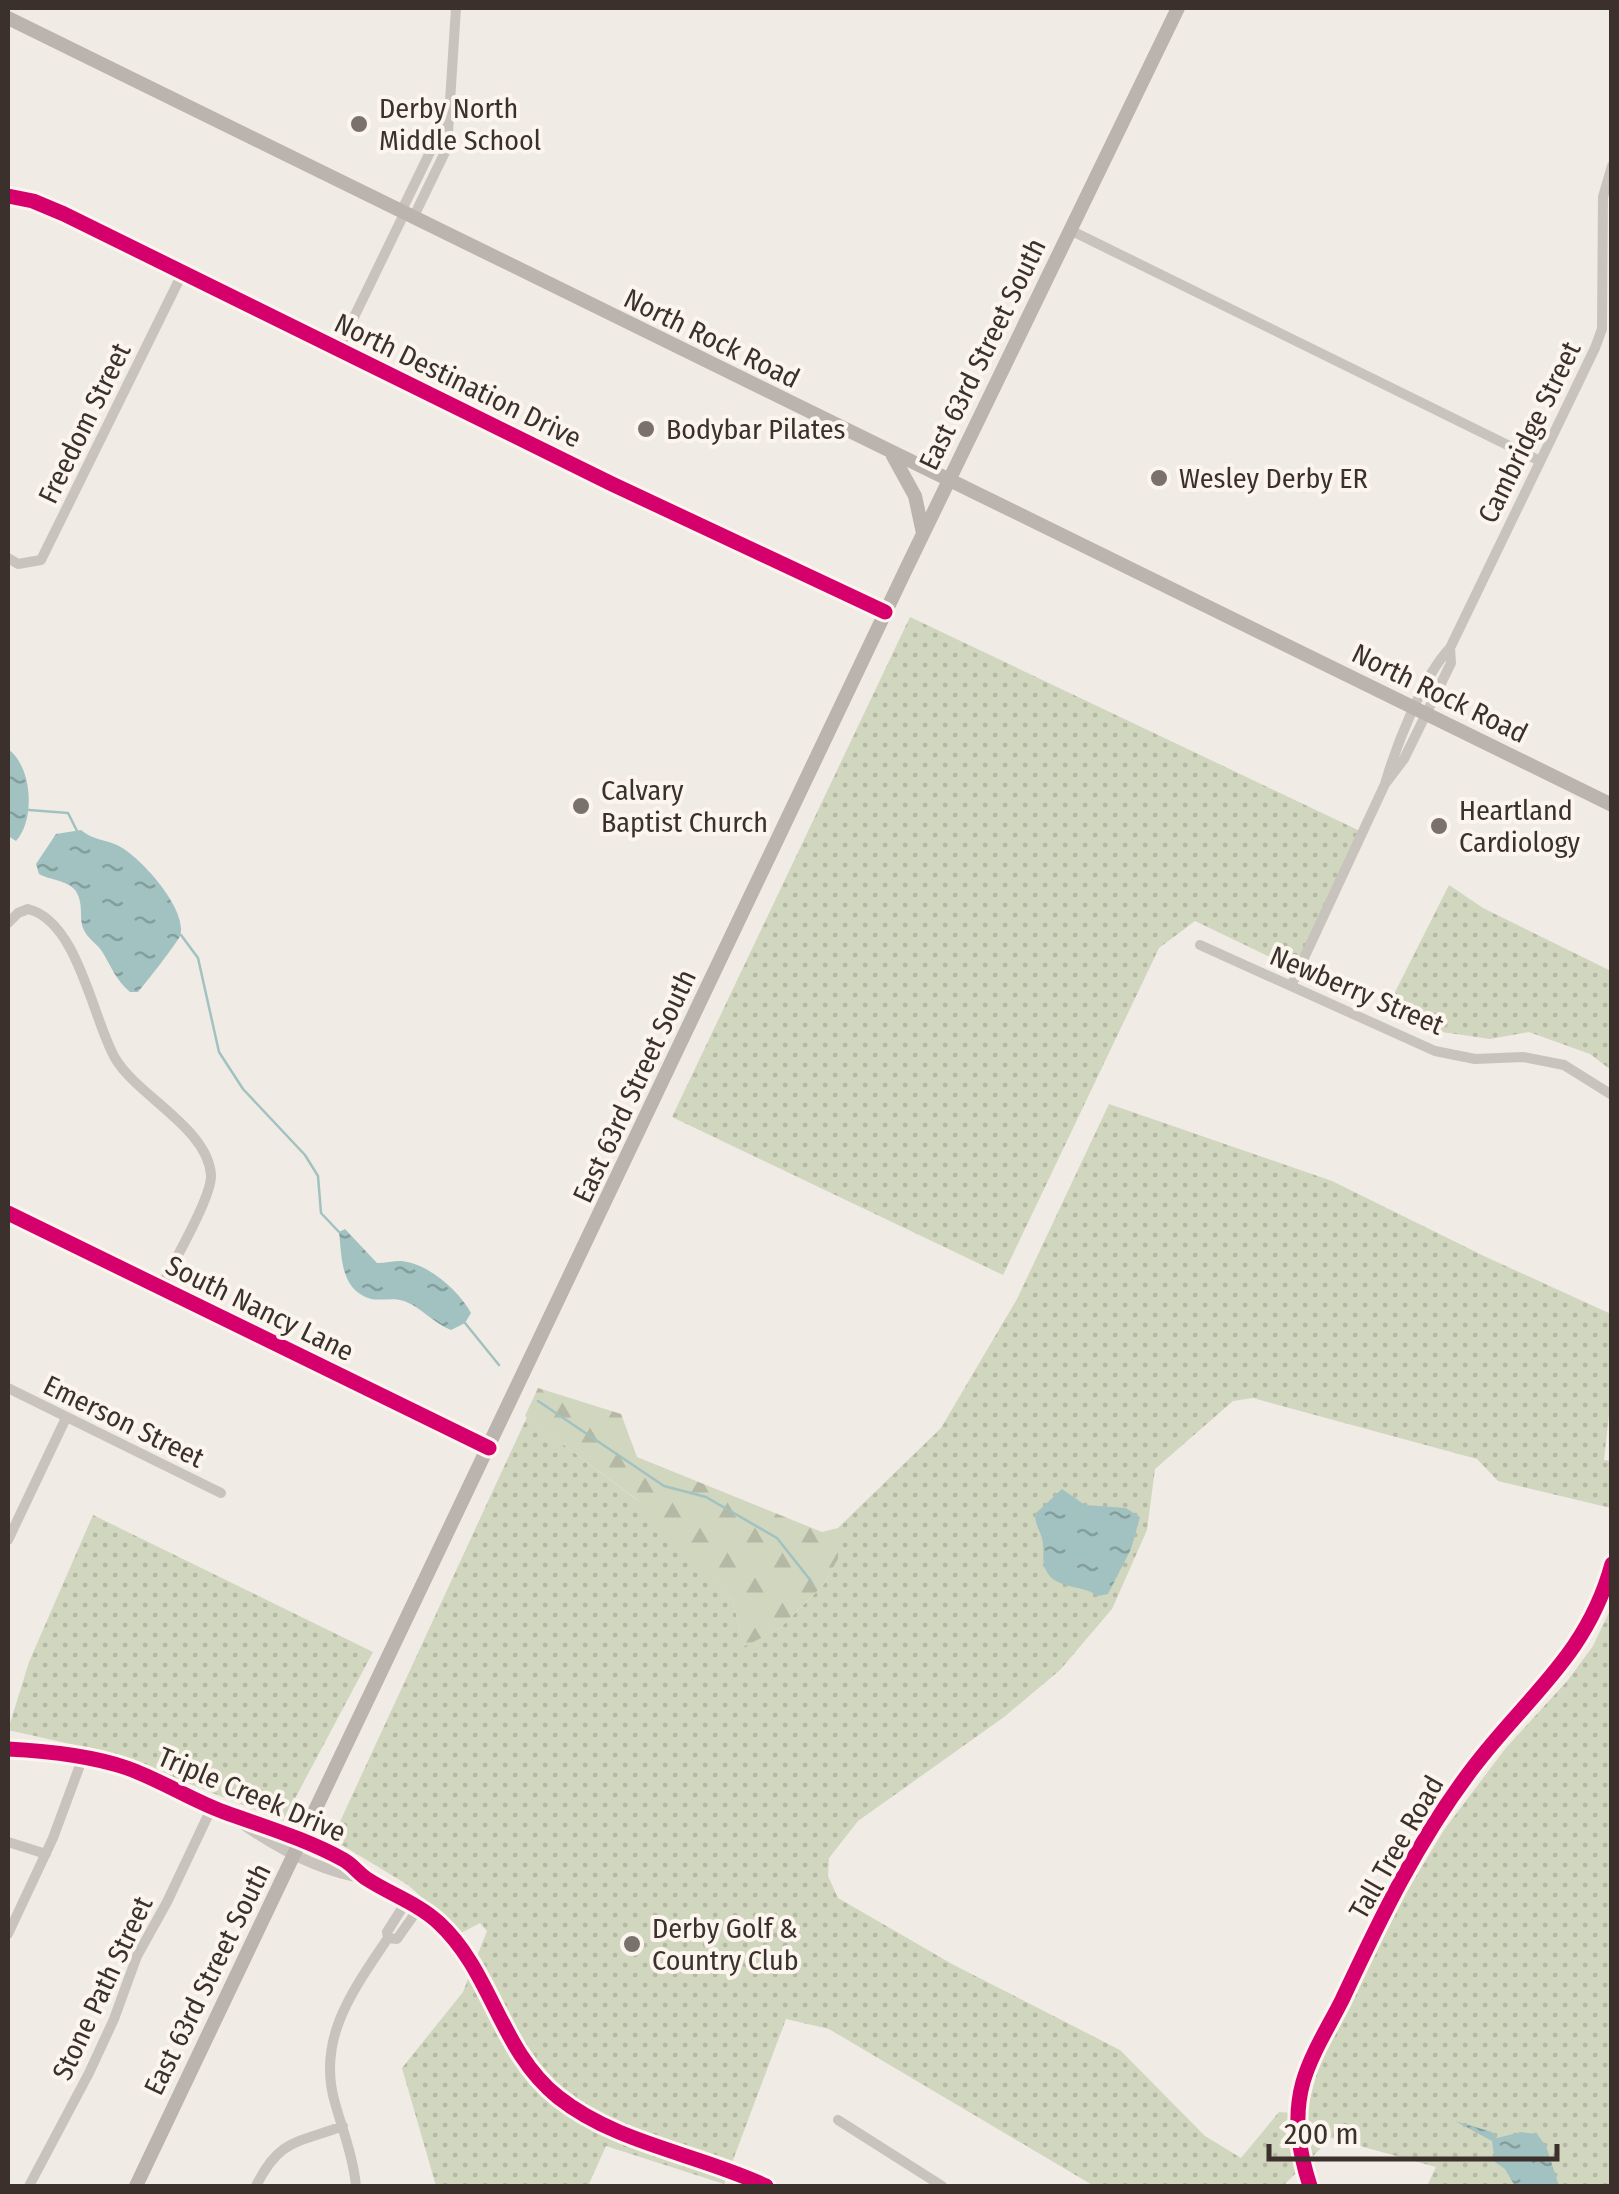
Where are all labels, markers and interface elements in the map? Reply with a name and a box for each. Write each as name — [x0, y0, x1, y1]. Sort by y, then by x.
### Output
place label: Derby North Middle School — [379, 92, 541, 157]
marker: Derby North Middle School — [348, 113, 370, 135]
street label: East 63rd Street South — [912, 233, 1053, 475]
street label: North Rock Road — [619, 282, 805, 395]
street label: North Destination Drive — [329, 306, 586, 455]
street label: Cambridge Street — [1471, 335, 1588, 528]
street label: Freedom Street — [31, 337, 138, 509]
place label: Bodybar Pilates — [666, 413, 845, 446]
marker: Bodybar Pilates — [635, 418, 657, 440]
place label: Wesley Derby ER — [1179, 462, 1368, 495]
marker: Wesley Derby ER — [1148, 467, 1170, 489]
street label: North Rock Road — [1347, 637, 1533, 750]
place label: Calvary Baptist Church — [601, 774, 768, 839]
place label: Heartland Cardiology — [1459, 794, 1581, 859]
marker: Calvary Baptist Church — [570, 795, 592, 817]
marker: Heartland Cardiology — [1428, 815, 1450, 837]
street label: Newberry Street — [1265, 939, 1449, 1042]
street label: East 63rd Street South — [566, 964, 703, 1208]
street label: South Nancy Lane — [161, 1249, 359, 1368]
street label: Emerson Street — [38, 1368, 210, 1475]
street label: Triple Creek Drive — [153, 1740, 351, 1849]
street label: Tall Tree Road — [1342, 1770, 1451, 1925]
street label: East 63rd Street South — [137, 1858, 278, 2100]
street label: Stone Path Street — [45, 1890, 160, 2085]
place label: Derby Golf & Country Club — [652, 1912, 799, 1977]
marker: Derby Golf & Country Club — [621, 1933, 643, 1955]
scale bar — [1269, 2099, 1556, 2161]
text: 200 m — [1284, 2116, 1359, 2152]

